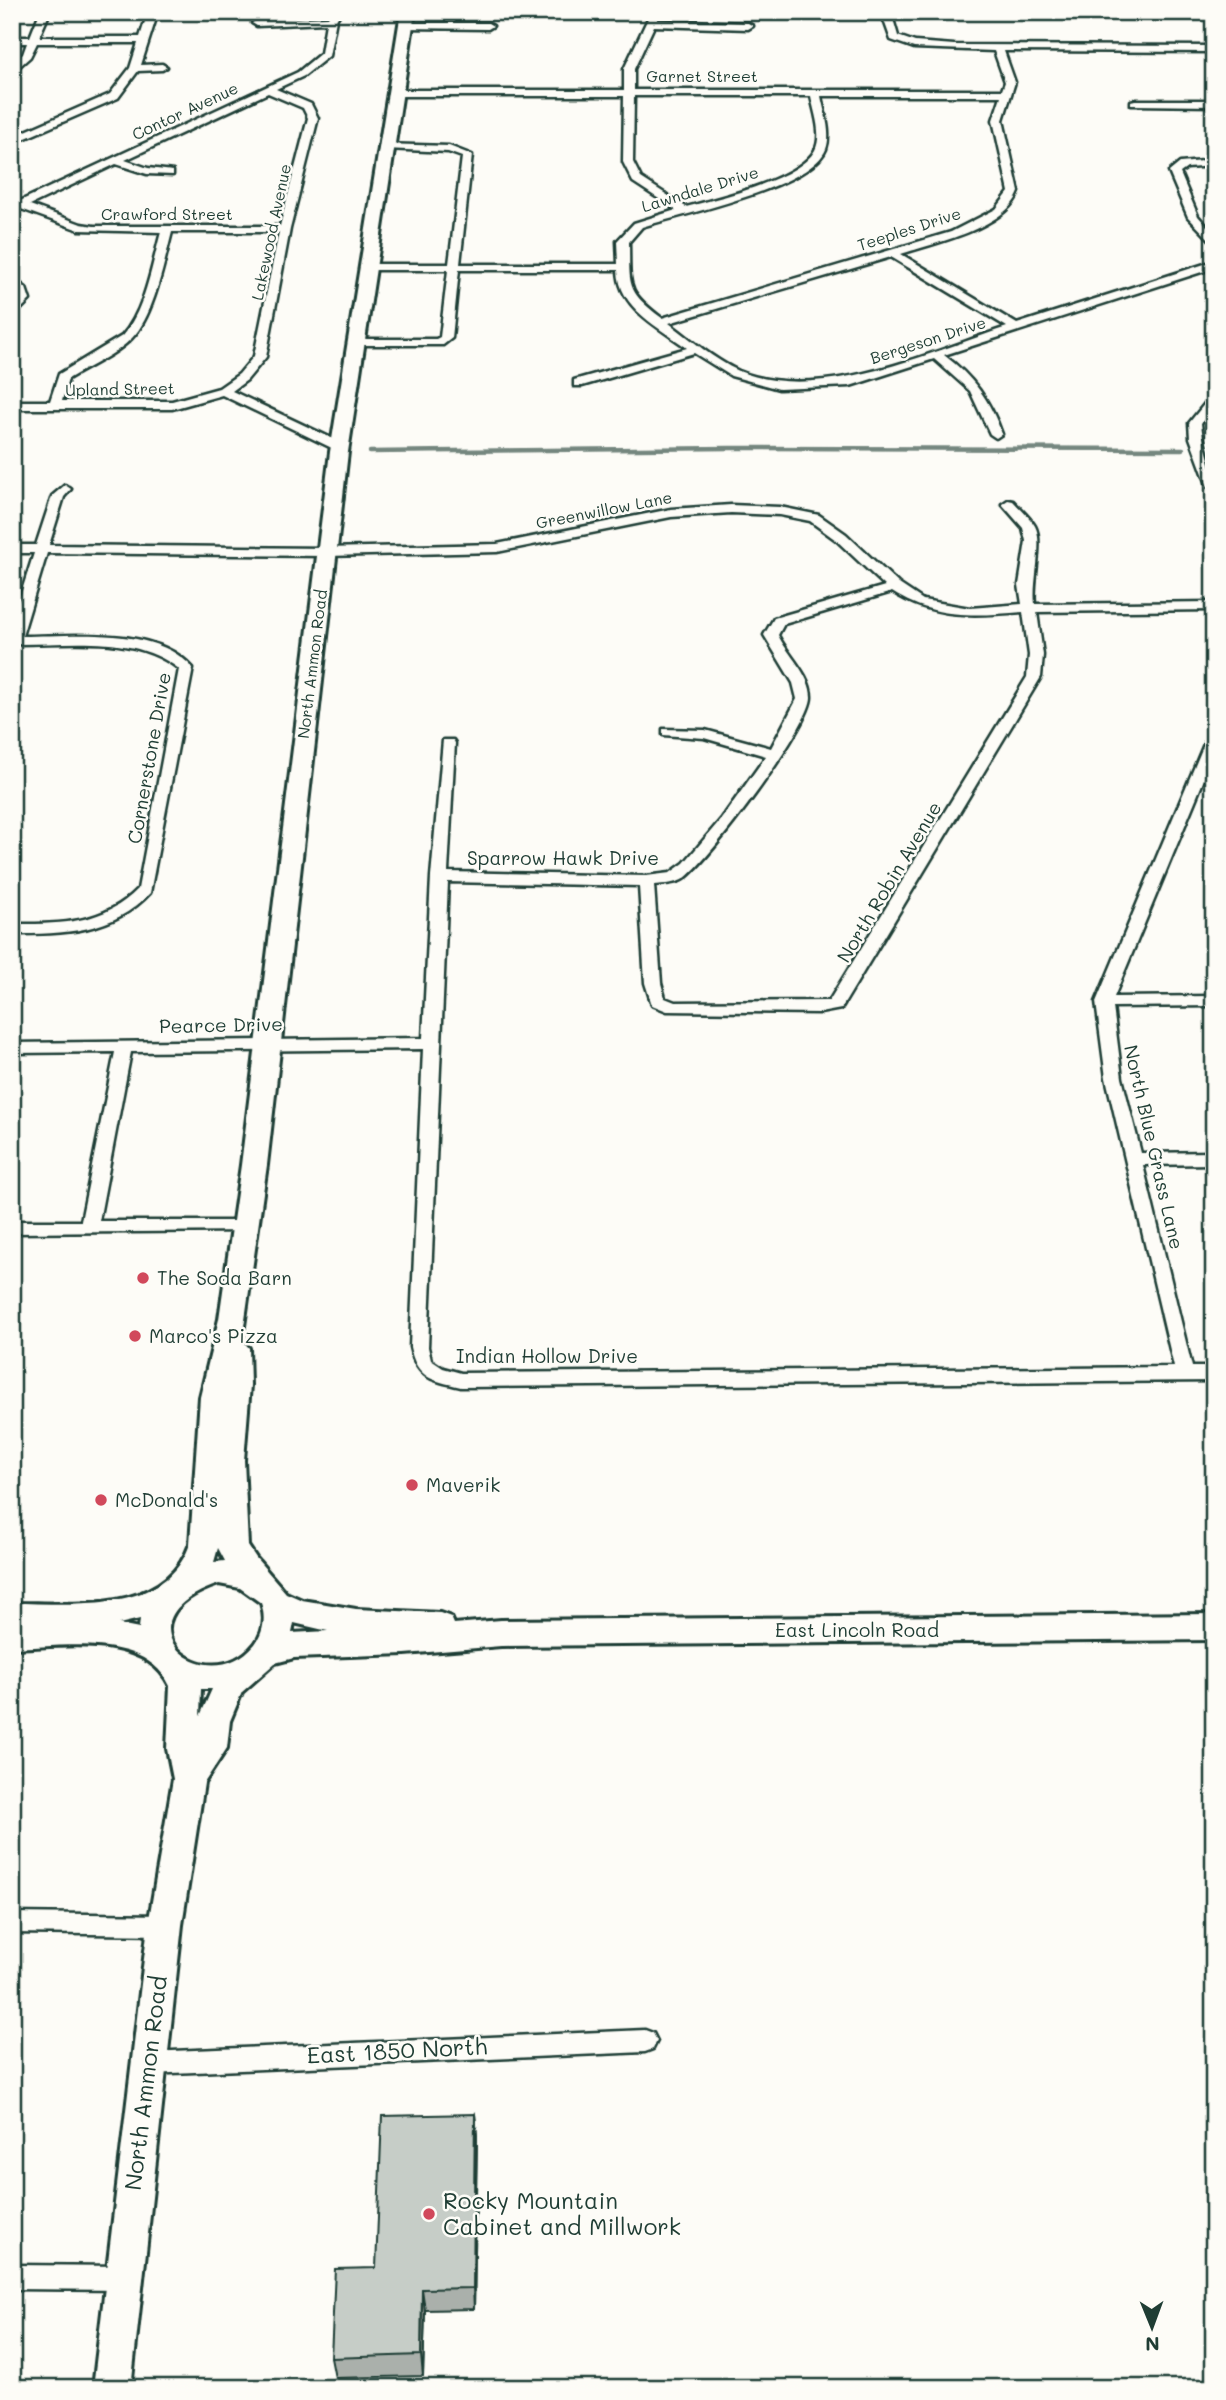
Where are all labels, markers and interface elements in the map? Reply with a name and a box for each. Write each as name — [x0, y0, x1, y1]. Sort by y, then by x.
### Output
street label: Garnet Street — [646, 65, 758, 86]
street label: Contor Avenue — [128, 77, 241, 144]
street label: Lawndale Drive — [639, 161, 761, 216]
street label: Lakewood Avenue — [246, 162, 295, 302]
street label: Teeples Drive — [854, 202, 963, 255]
street label: Crawford Street — [101, 203, 233, 224]
street label: Bergeson Drive — [867, 311, 988, 368]
street label: Upland Street — [65, 377, 175, 400]
street label: Greenwillow Lane — [534, 486, 674, 533]
street label: North Ammon Road — [292, 588, 331, 740]
street label: Cornerstone Drive — [121, 670, 176, 846]
street label: North Robin Avenue — [831, 797, 947, 967]
street label: Sparrow Hawk Drive — [467, 845, 659, 870]
street label: Pearce Drive — [159, 1011, 283, 1038]
street label: North Blue Grass Lane — [1119, 1042, 1190, 1251]
place label: The Soda Barn — [157, 1265, 292, 1290]
marker: The Soda Barn — [135, 1270, 151, 1286]
place label: Marco's Pizza — [149, 1323, 278, 1348]
marker: Marco's Pizza — [127, 1328, 143, 1344]
street label: Indian Hollow Drive — [456, 1343, 638, 1368]
place label: Maverik — [426, 1472, 500, 1497]
marker: Maverik — [404, 1477, 420, 1493]
place label: McDonald's — [115, 1487, 218, 1512]
marker: McDonald's — [93, 1492, 109, 1508]
street label: East Lincoln Road — [775, 1617, 939, 1642]
street label: North Ammon Road — [117, 1974, 173, 2192]
street label: East 1850 North — [306, 2030, 488, 2070]
place label: Rocky Mountain Cabinet and Millwork — [443, 2185, 681, 2241]
marker: Rocky Mountain Cabinet and Millwork — [421, 2206, 437, 2222]
north arrow — [1118, 2292, 1188, 2362]
text: N — [1145, 2332, 1160, 2357]

